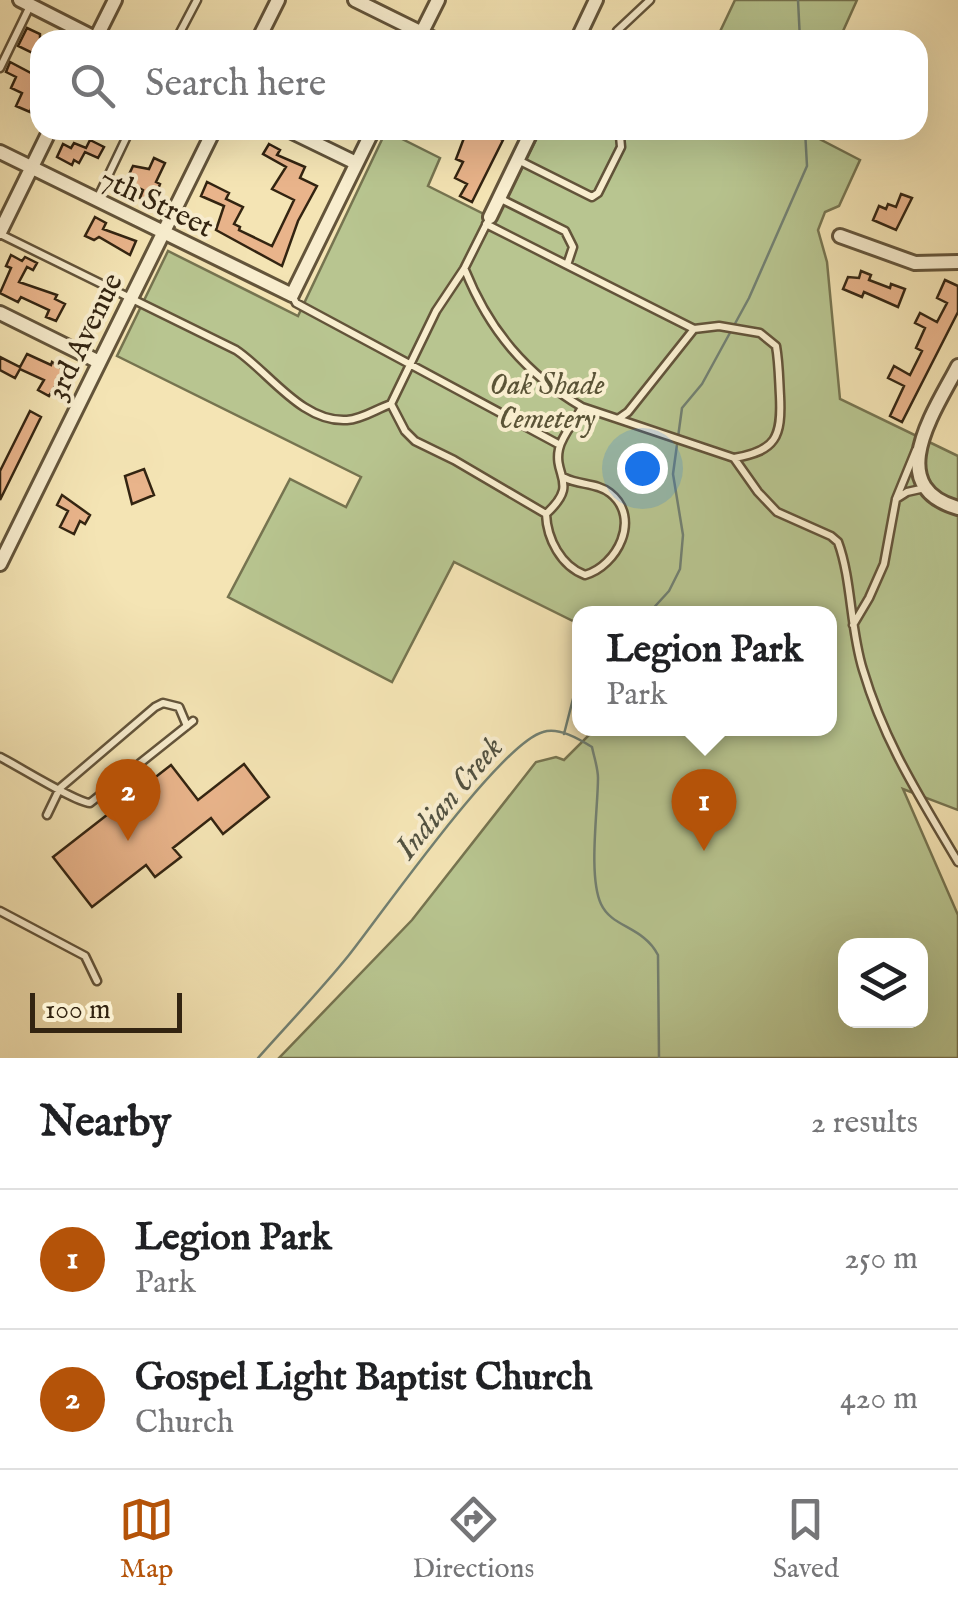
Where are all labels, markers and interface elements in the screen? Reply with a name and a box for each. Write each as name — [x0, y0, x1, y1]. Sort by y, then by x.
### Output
search box — [30, 30, 928, 140]
icon: search — [65, 58, 120, 113]
text: Search here — [145, 61, 326, 109]
street label: 7th Street — [93, 160, 219, 247]
street label: 3rd Avenue — [39, 267, 133, 407]
park label: Oak Shade Cemetery — [489, 367, 605, 439]
your location — [617, 443, 668, 494]
popup — [572, 606, 837, 736]
text: Legion Park — [606, 627, 803, 675]
text: Park — [606, 675, 667, 716]
water label: Indian Creek — [386, 729, 513, 869]
pin: 2 — [96, 758, 160, 841]
pin: 1 — [672, 768, 736, 851]
map controls — [838, 938, 928, 1028]
button: layers — [838, 938, 928, 1028]
scale bar — [30, 988, 182, 1032]
text: 100 m — [45, 993, 111, 1028]
text: Nearby — [40, 1097, 171, 1150]
text: 2 results — [811, 1103, 918, 1144]
text: Legion Park — [135, 1215, 332, 1263]
text: 1 — [67, 1239, 78, 1280]
text: 250 m — [844, 1239, 918, 1280]
text: Park — [135, 1263, 196, 1304]
text: Gospel Light Baptist Church — [135, 1355, 592, 1403]
text: 2 — [65, 1379, 80, 1420]
text: 420 m — [840, 1379, 918, 1420]
text: Church — [135, 1403, 234, 1444]
tab: Map — [119, 1492, 174, 1587]
tab: Directions — [412, 1492, 534, 1587]
tab: Saved — [773, 1492, 839, 1587]

